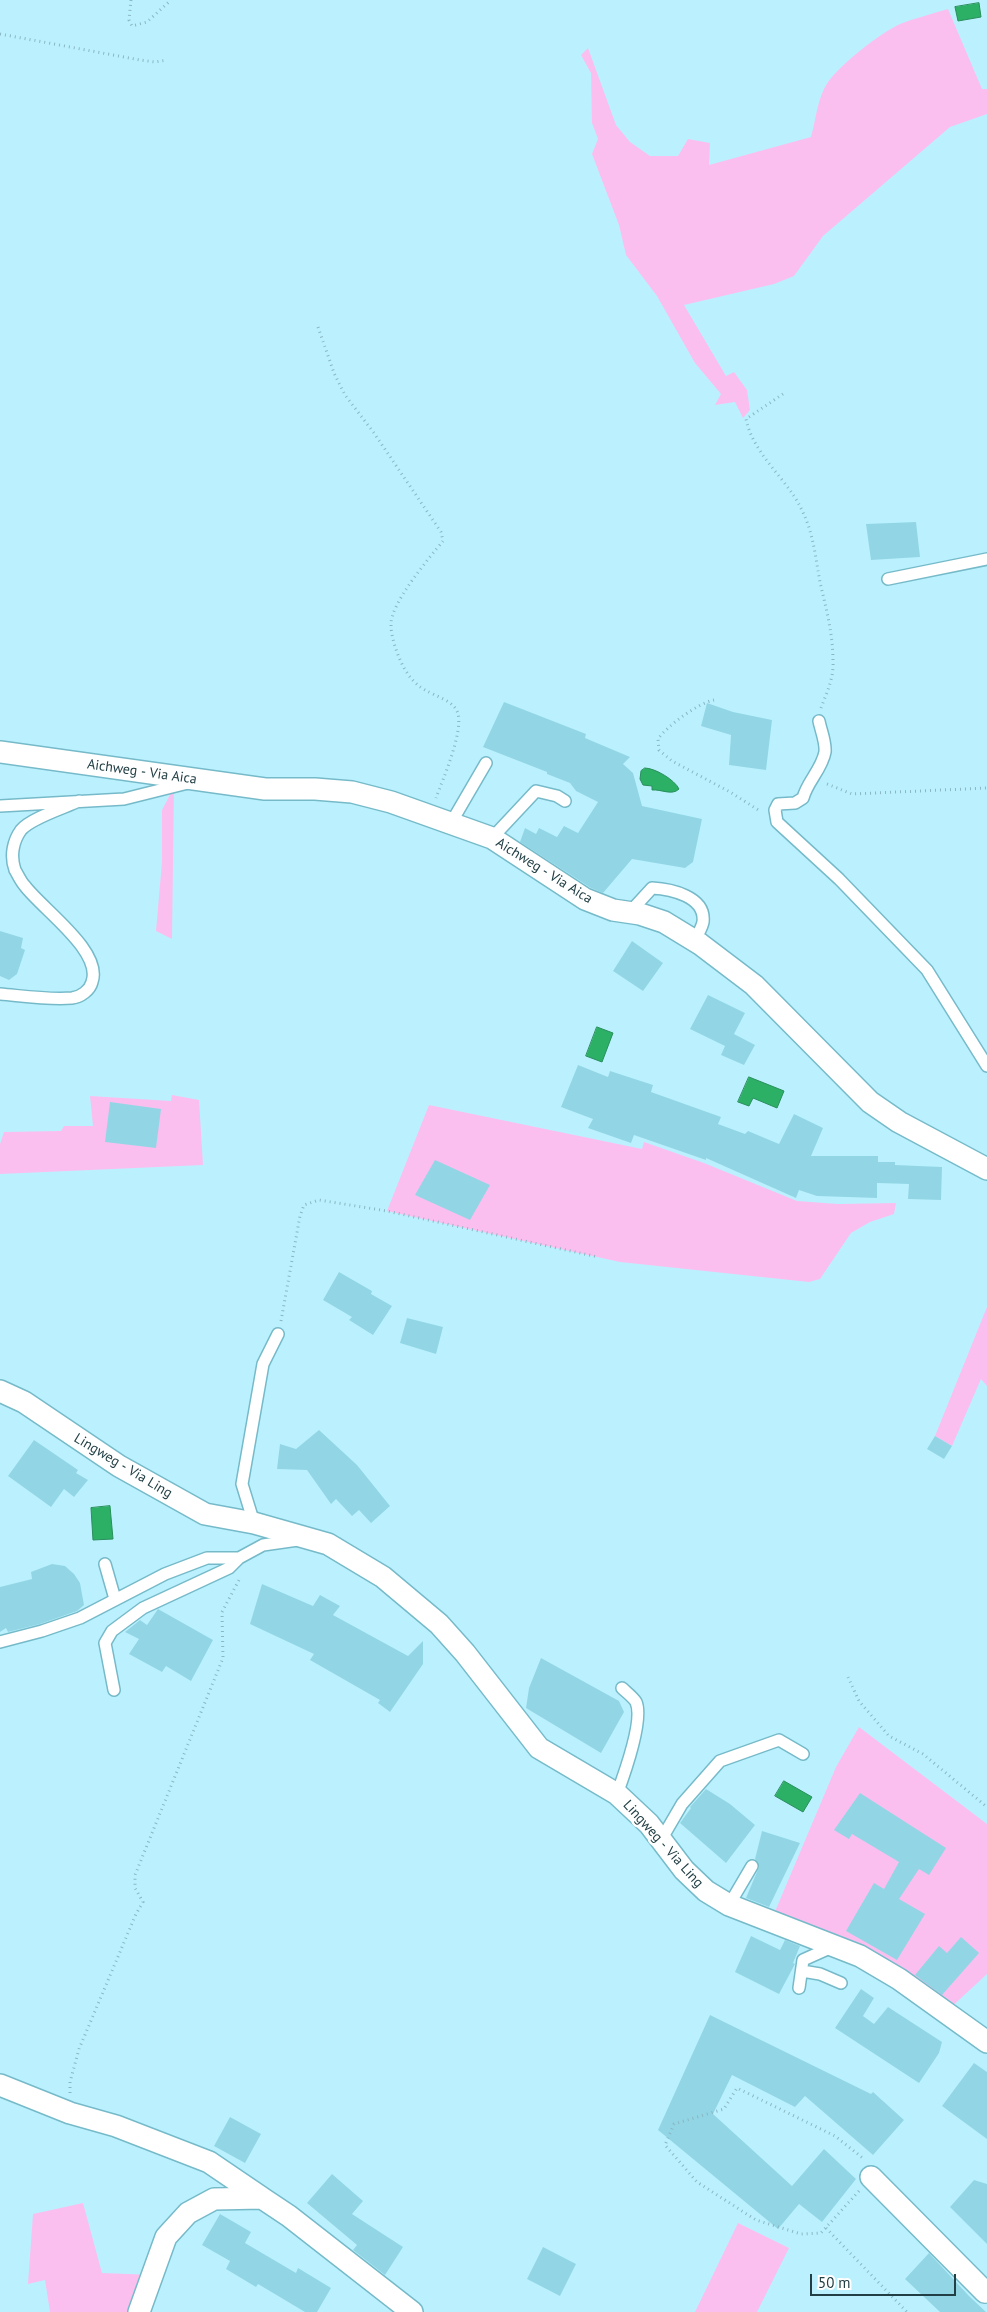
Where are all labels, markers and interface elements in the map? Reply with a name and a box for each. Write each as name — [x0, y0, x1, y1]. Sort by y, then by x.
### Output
street label: Aichweg - Via Aica — [86, 756, 198, 788]
street label: Aichweg - Via Aica — [493, 835, 595, 907]
street label: Lingweg - Via Ling — [71, 1430, 175, 1502]
street label: Lingweg - Via Ling — [619, 1797, 707, 1891]
scale bar — [812, 2264, 958, 2296]
text: 50 m — [818, 2273, 851, 2292]

